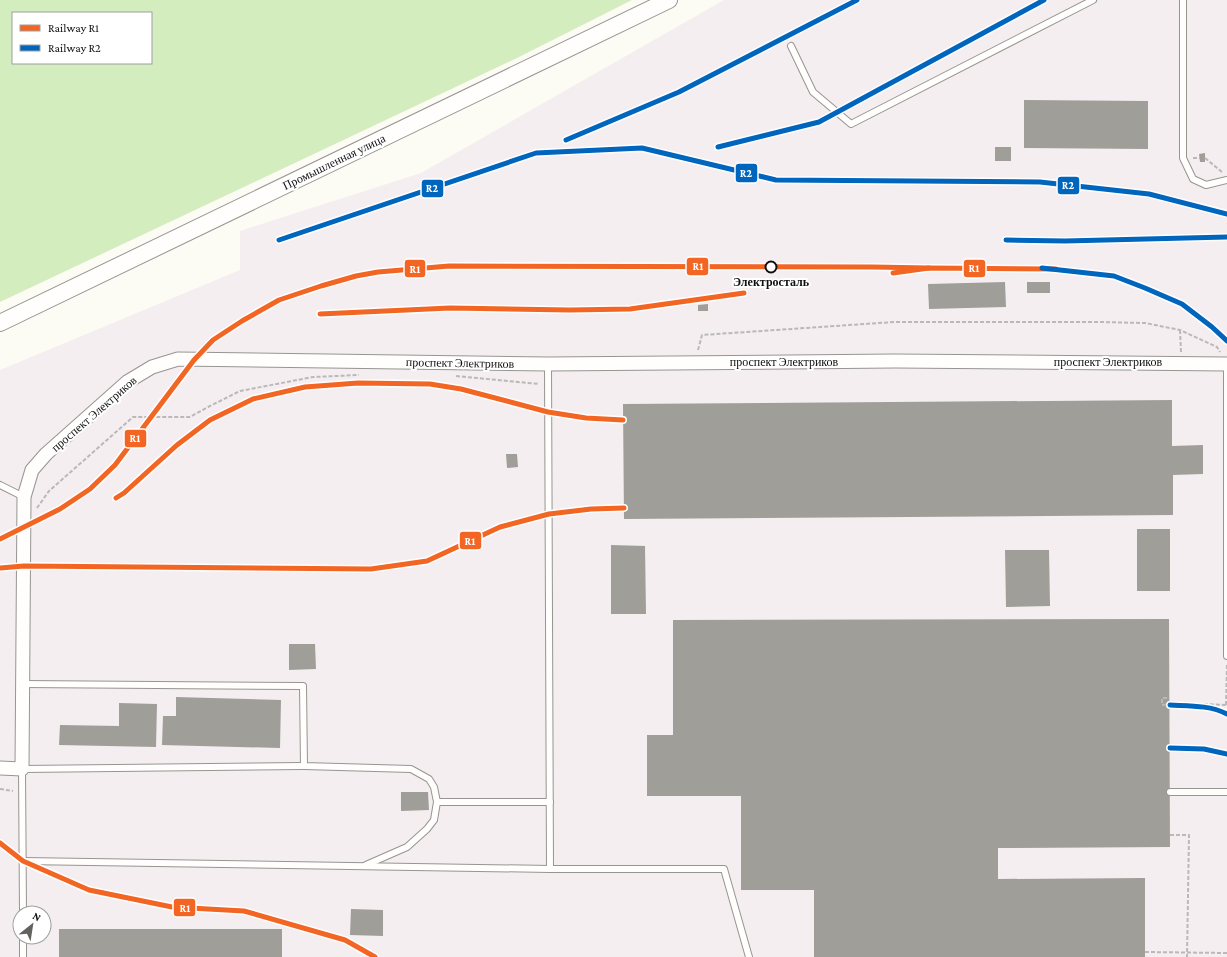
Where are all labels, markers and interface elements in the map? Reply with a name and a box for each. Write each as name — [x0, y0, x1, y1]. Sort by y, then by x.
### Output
legend — [12, 12, 152, 64]
text: Railway R1 — [48, 21, 99, 35]
text: Railway R2 — [48, 41, 101, 55]
street label: Промышленная улица — [281, 131, 388, 193]
line badge: R2 — [735, 163, 758, 183]
text: R2 — [740, 167, 753, 179]
line badge: R2 — [1057, 176, 1080, 195]
line badge: R2 — [421, 179, 444, 198]
text: R2 — [1062, 179, 1075, 191]
text: R2 — [426, 182, 439, 194]
line badge: R1 — [686, 257, 709, 276]
line badge: R1 — [404, 259, 426, 278]
line badge: R1 — [963, 259, 986, 278]
text: R1 — [693, 260, 703, 272]
marker: Электросталь — [764, 260, 778, 274]
text: R1 — [969, 262, 979, 274]
text: R1 — [410, 263, 420, 275]
place label: Электросталь — [733, 275, 810, 289]
street label: проспект Электриков — [406, 355, 515, 371]
street label: проспект Электриков — [730, 355, 839, 369]
street label: проспект Электриков — [1054, 355, 1163, 369]
street label: проспект Электриков — [48, 373, 140, 455]
line badge: R1 — [124, 429, 147, 448]
text: R1 — [130, 432, 140, 444]
line badge: R1 — [459, 531, 482, 550]
text: R1 — [465, 535, 475, 547]
line badge: R1 — [173, 898, 196, 917]
text: R1 — [180, 902, 190, 914]
north arrow — [12, 905, 52, 945]
text: N — [31, 909, 44, 924]

